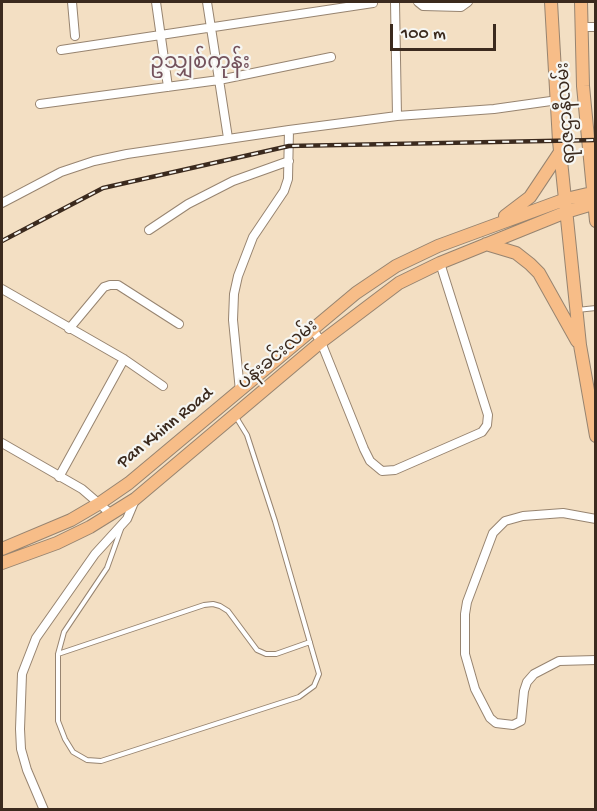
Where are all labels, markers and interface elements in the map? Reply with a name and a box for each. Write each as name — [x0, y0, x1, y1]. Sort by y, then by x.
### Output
scale bar — [393, 12, 500, 50]
text: 100 m — [401, 24, 446, 45]
district label: ဥသျှစ်ကုန်း — [150, 52, 250, 78]
street label: ရာဇဌာနီလမ်း — [554, 61, 582, 165]
street label: ပန်းခင်းလမ်း — [235, 316, 323, 396]
street label: Pan Khinn Road — [114, 384, 218, 474]

